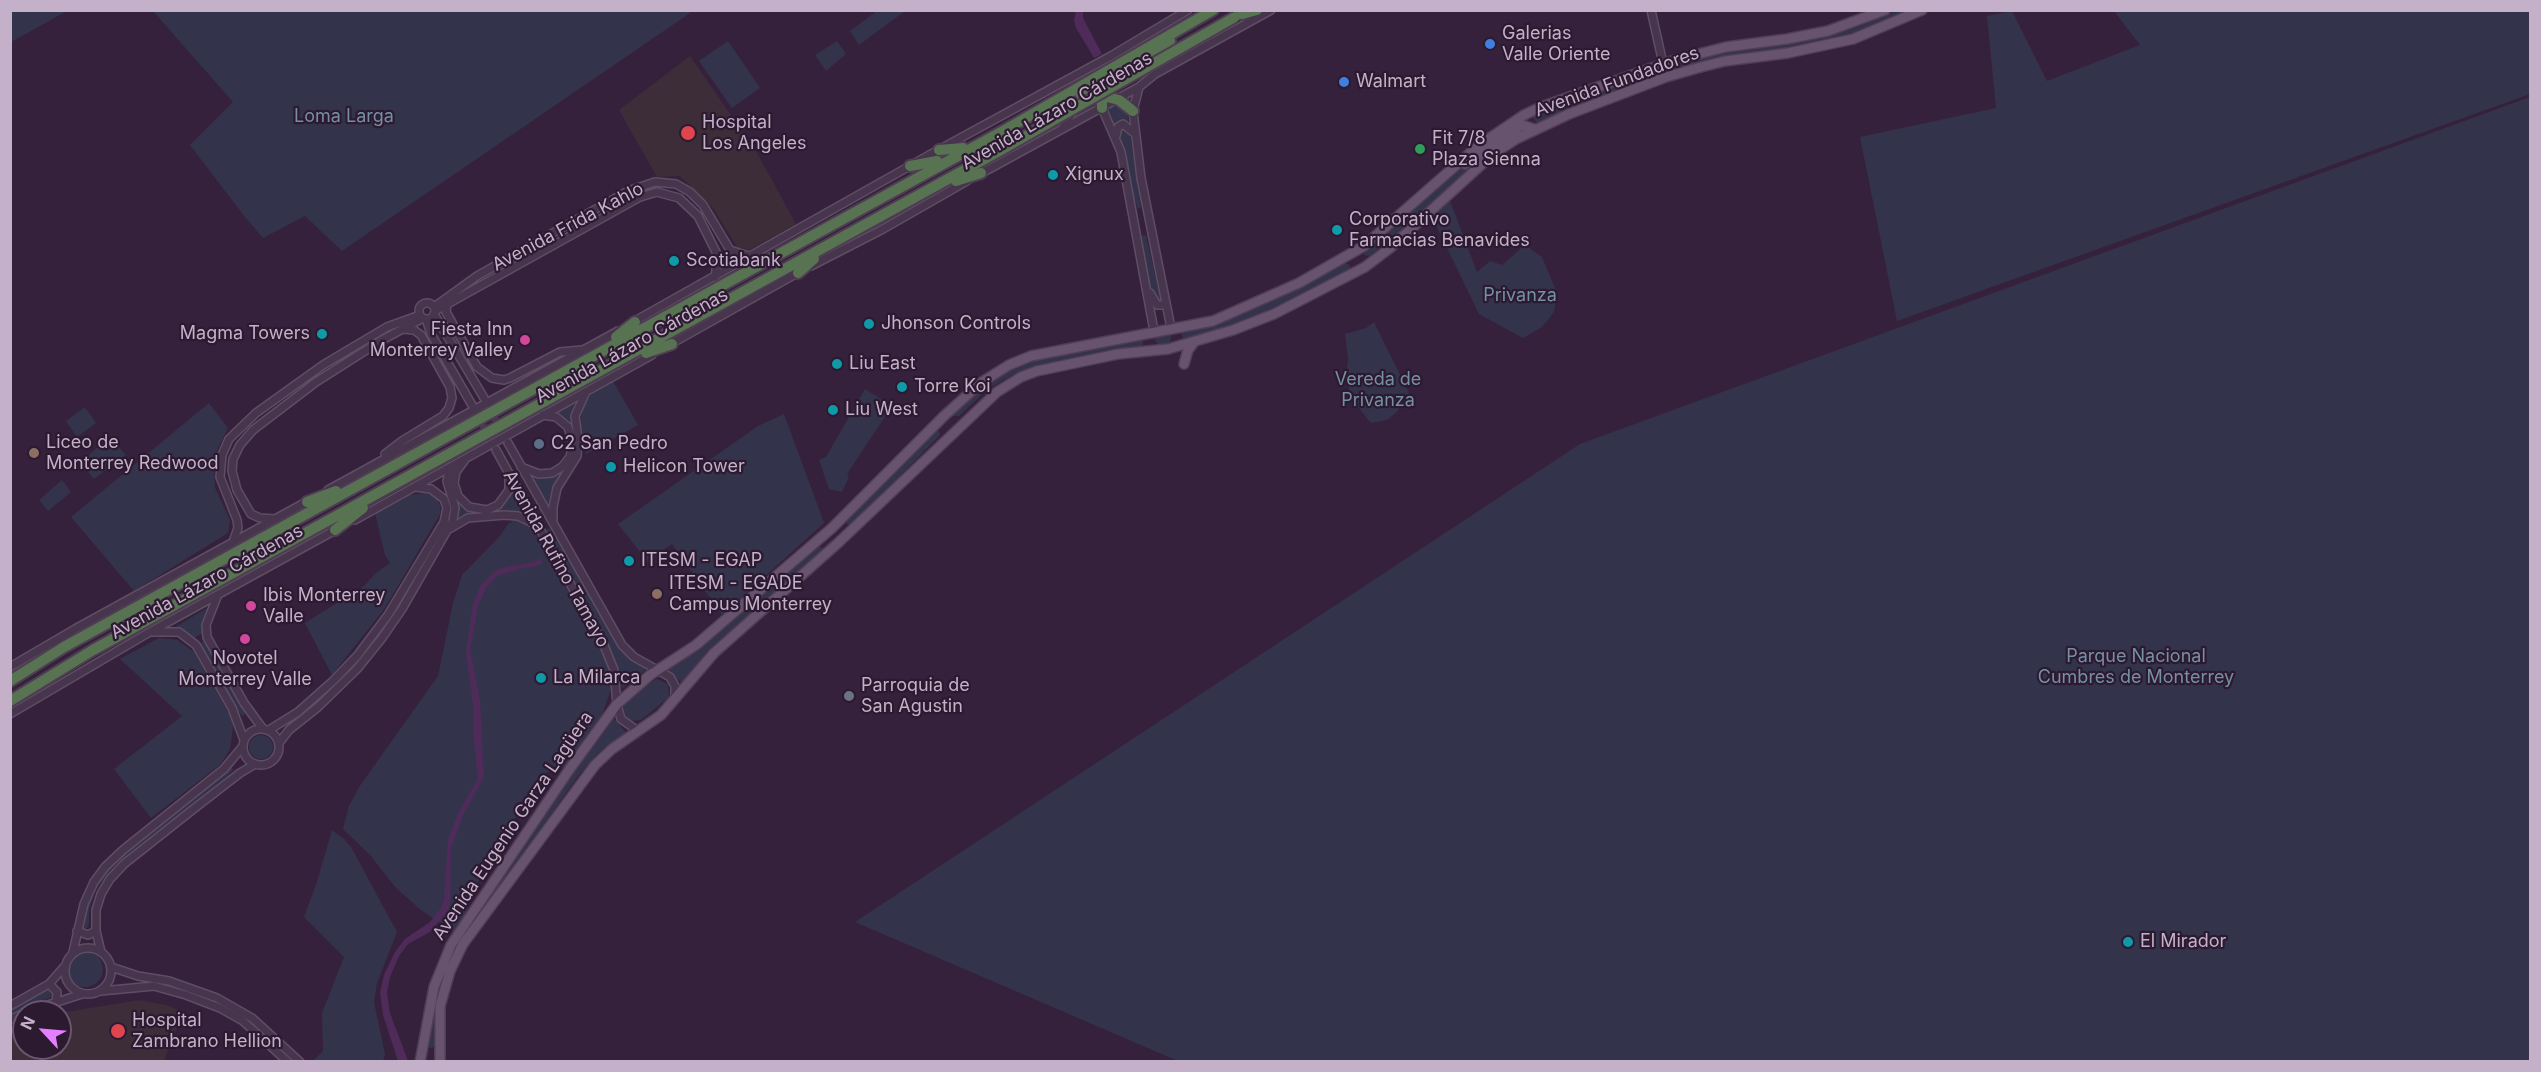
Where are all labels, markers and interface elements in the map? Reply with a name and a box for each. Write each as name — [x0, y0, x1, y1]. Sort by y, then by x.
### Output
place label: Galerias Valle Oriente — [1502, 23, 1610, 66]
marker: Galerias Valle Oriente — [1483, 37, 1497, 51]
street label: Avenida Fundadores — [1532, 42, 1702, 122]
street label: Avenida Lázaro Cárdenas — [958, 47, 1156, 175]
place label: Walmart — [1356, 71, 1426, 93]
marker: Walmart — [1337, 75, 1351, 89]
park label: Loma Larga — [294, 106, 394, 128]
place label: Hospital Los Angeles — [702, 112, 806, 154]
marker: Hospital Los Angeles — [679, 124, 697, 142]
place label: Fit 7/8 Plaza Sienna — [1432, 128, 1541, 170]
marker: Fit 7/8 Plaza Sienna — [1413, 142, 1427, 156]
place label: Xignux — [1065, 164, 1124, 186]
marker: Xignux — [1046, 168, 1060, 182]
street label: Avenida Frida Kahlo — [489, 178, 647, 276]
place label: Corporativo Farmacias Benavides — [1349, 209, 1530, 252]
marker: Corporativo Farmacias Benavides — [1330, 223, 1344, 237]
place label: Scotiabank — [686, 250, 781, 272]
marker: Scotiabank — [667, 254, 681, 268]
street label: Avenida Lázaro Cárdenas — [532, 284, 732, 408]
park label: Privanza — [1483, 285, 1557, 307]
place label: Jhonson Controls — [881, 313, 1031, 335]
marker: Jhonson Controls — [862, 317, 876, 331]
place label: Fiesta Inn Monterrey Valley — [370, 319, 513, 362]
place label: Magma Towers — [180, 323, 310, 345]
marker: Magma Towers — [315, 327, 329, 341]
marker: Fiesta Inn Monterrey Valley — [518, 333, 532, 347]
place label: Liu East — [849, 353, 916, 375]
marker: Liu East — [830, 357, 844, 371]
park label: Vereda de Privanza — [1335, 369, 1421, 412]
place label: Torre Koi — [914, 376, 991, 398]
marker: Torre Koi — [895, 380, 909, 394]
place label: Liu West — [845, 399, 918, 421]
marker: Liu West — [826, 403, 840, 417]
place label: Liceo de Monterrey Redwood — [46, 432, 219, 474]
place label: C2 San Pedro — [551, 433, 668, 455]
marker: C2 San Pedro — [532, 437, 546, 451]
marker: Liceo de Monterrey Redwood — [27, 446, 41, 460]
place label: Helicon Tower — [623, 456, 745, 478]
marker: Helicon Tower — [604, 460, 618, 474]
street label: Avenida Rufino Tamayo — [498, 467, 614, 651]
street label: Avenida Lázaro Cárdenas — [107, 520, 307, 644]
place label: ITESM - EGAP — [641, 550, 762, 572]
marker: ITESM - EGAP — [622, 554, 636, 568]
place label: ITESM - EGADE Campus Monterrey — [669, 573, 832, 616]
place label: Ibis Monterrey Valle — [263, 585, 385, 628]
marker: ITESM - EGADE Campus Monterrey — [650, 587, 664, 601]
marker: Ibis Monterrey Valle — [244, 599, 258, 613]
marker: Novotel Monterrey Valle — [238, 632, 252, 646]
park label: Parque Nacional Cumbres de Monterrey — [2038, 646, 2234, 688]
place label: Novotel Monterrey Valle — [178, 648, 312, 690]
place label: La Milarca — [553, 667, 640, 689]
marker: La Milarca — [534, 671, 548, 685]
place label: Parroquia de San Agustin — [861, 675, 970, 718]
marker: Parroquia de San Agustin — [842, 689, 856, 703]
street label: Avenida Eugenio Garza Lagüera — [428, 708, 598, 944]
place label: El Mirador — [2140, 931, 2226, 953]
marker: El Mirador — [2121, 935, 2135, 949]
north arrow — [12, 1000, 72, 1060]
place label: Hospital Zambrano Hellion — [132, 1010, 282, 1052]
text: N — [16, 1013, 39, 1033]
marker: Hospital Zambrano Hellion — [109, 1022, 127, 1040]

